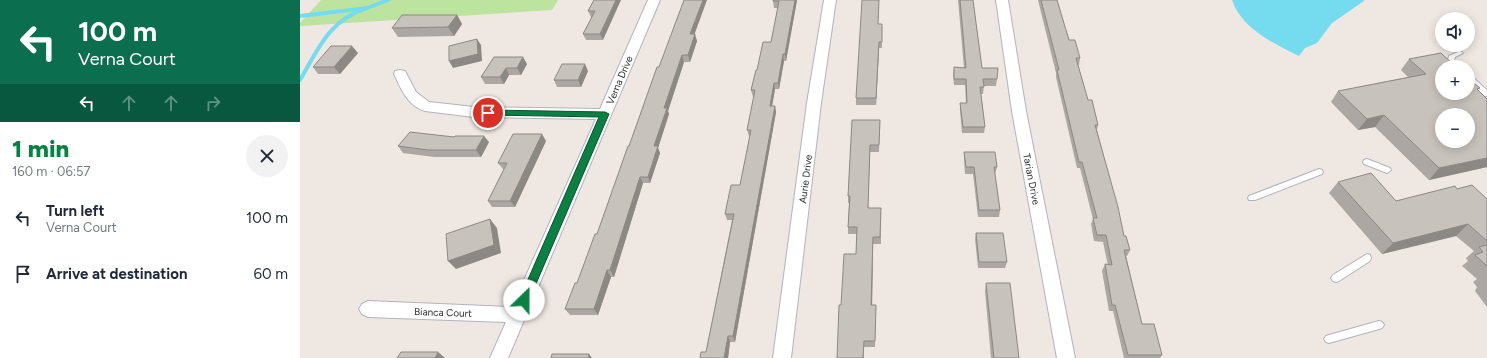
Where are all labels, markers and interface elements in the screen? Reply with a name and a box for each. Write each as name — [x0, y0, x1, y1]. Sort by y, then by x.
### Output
map controls — [1435, 12, 1475, 148]
button: sound — [1435, 12, 1475, 52]
text: 100 m — [78, 14, 157, 48]
icon: left — [12, 16, 64, 68]
text: Verna Court — [78, 48, 176, 70]
street label: Verna Drive — [603, 53, 636, 107]
button: + — [1435, 60, 1475, 100]
icon: left — [76, 92, 98, 114]
icon: ahead — [118, 92, 140, 114]
icon: ahead — [160, 92, 182, 114]
icon: right — [202, 92, 224, 114]
pin — [471, 96, 505, 130]
icon: arrive — [477, 102, 499, 124]
button: − — [1435, 108, 1475, 148]
text: 1 min — [12, 134, 69, 163]
button: close — [246, 135, 288, 177]
street label: Tarian Drive — [1020, 152, 1043, 206]
street label: Aurie Drive — [796, 153, 815, 204]
text: 160 m · 06:57 — [12, 164, 91, 179]
text: Turn left — [46, 202, 104, 220]
icon: left — [12, 207, 34, 229]
text: 100 m — [246, 209, 288, 227]
text: Verna Court — [46, 220, 117, 235]
icon: arrive — [12, 263, 34, 285]
text: Arrive at destination — [46, 265, 187, 283]
text: 60 m — [253, 265, 288, 283]
position arrow — [503, 279, 545, 321]
street label: Bianca Court — [414, 305, 472, 320]

